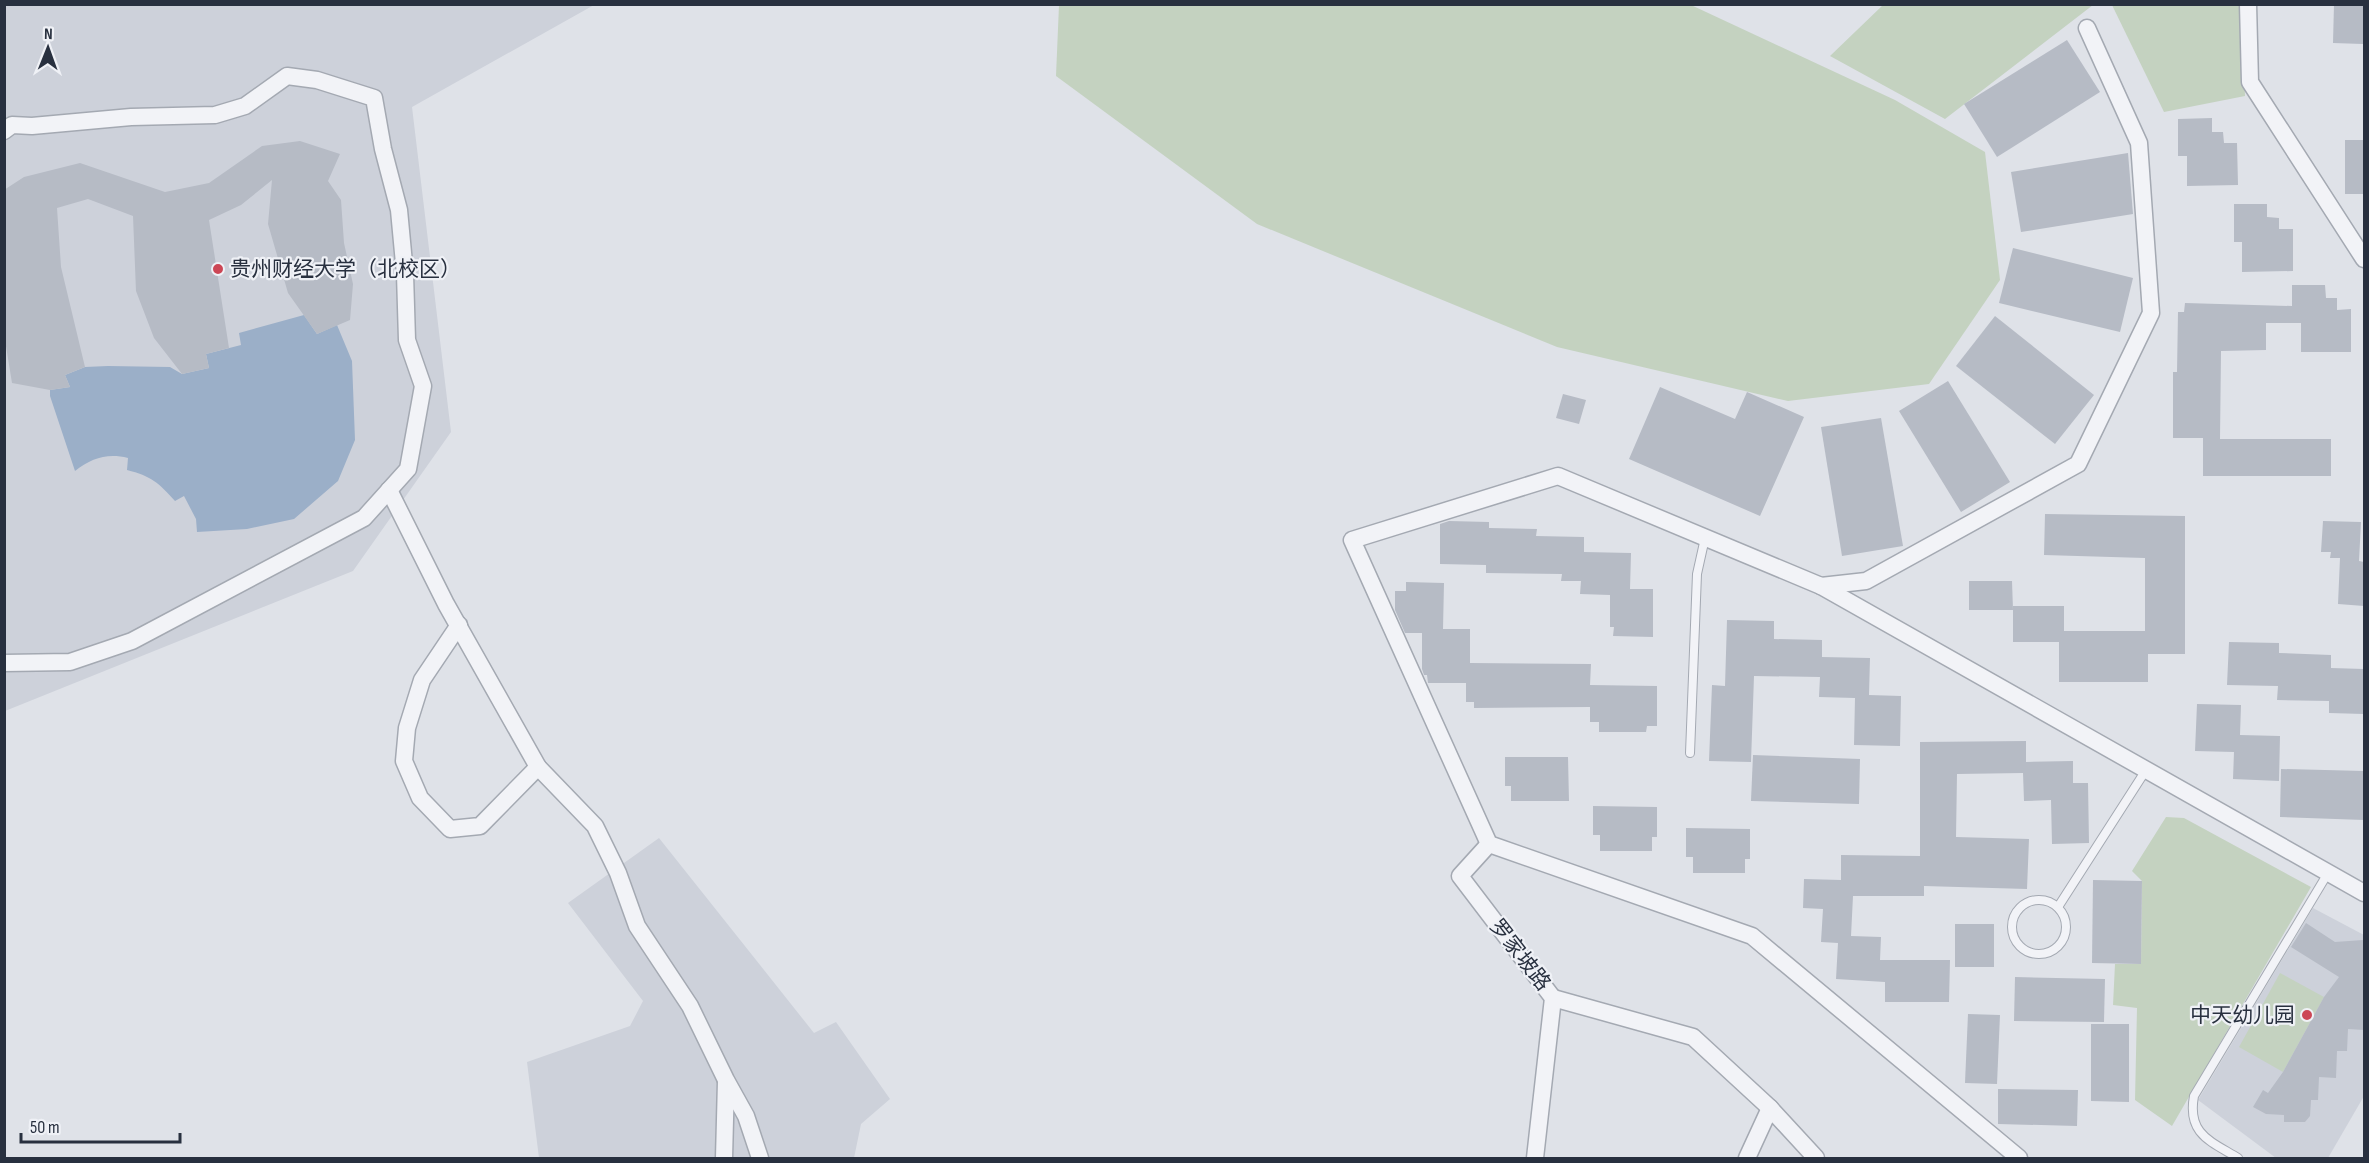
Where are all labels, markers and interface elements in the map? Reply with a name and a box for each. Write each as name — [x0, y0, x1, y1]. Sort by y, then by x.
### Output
north arrow — [18, 18, 78, 78]
text: N — [44, 25, 53, 44]
place label: 贵州财经大学（北校区） — [230, 257, 461, 282]
marker: 贵州财经大学（北校区） — [211, 262, 225, 276]
street label: 罗家坡路 — [1484, 914, 1556, 996]
place label: 中天幼儿园 — [2190, 1003, 2295, 1028]
marker: 中天幼儿园 — [2300, 1008, 2314, 1022]
scale bar — [21, 1106, 180, 1144]
text: 50 m — [30, 1117, 60, 1138]

